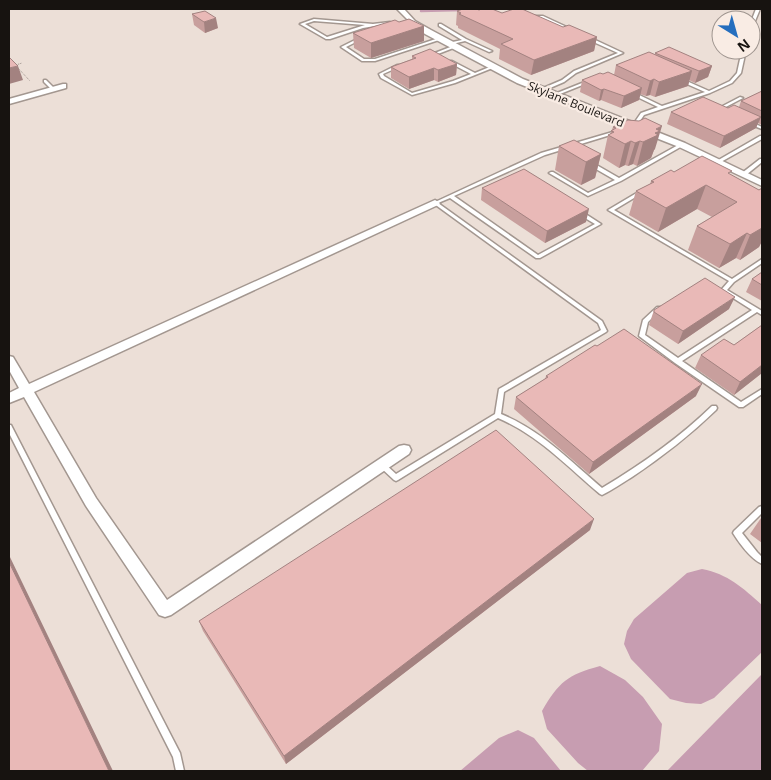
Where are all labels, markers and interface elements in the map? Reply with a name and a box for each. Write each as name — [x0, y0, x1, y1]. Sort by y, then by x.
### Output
north arrow — [711, 10, 761, 60]
text: N — [734, 35, 754, 57]
street label: Skylane Boulevard — [525, 77, 627, 131]

